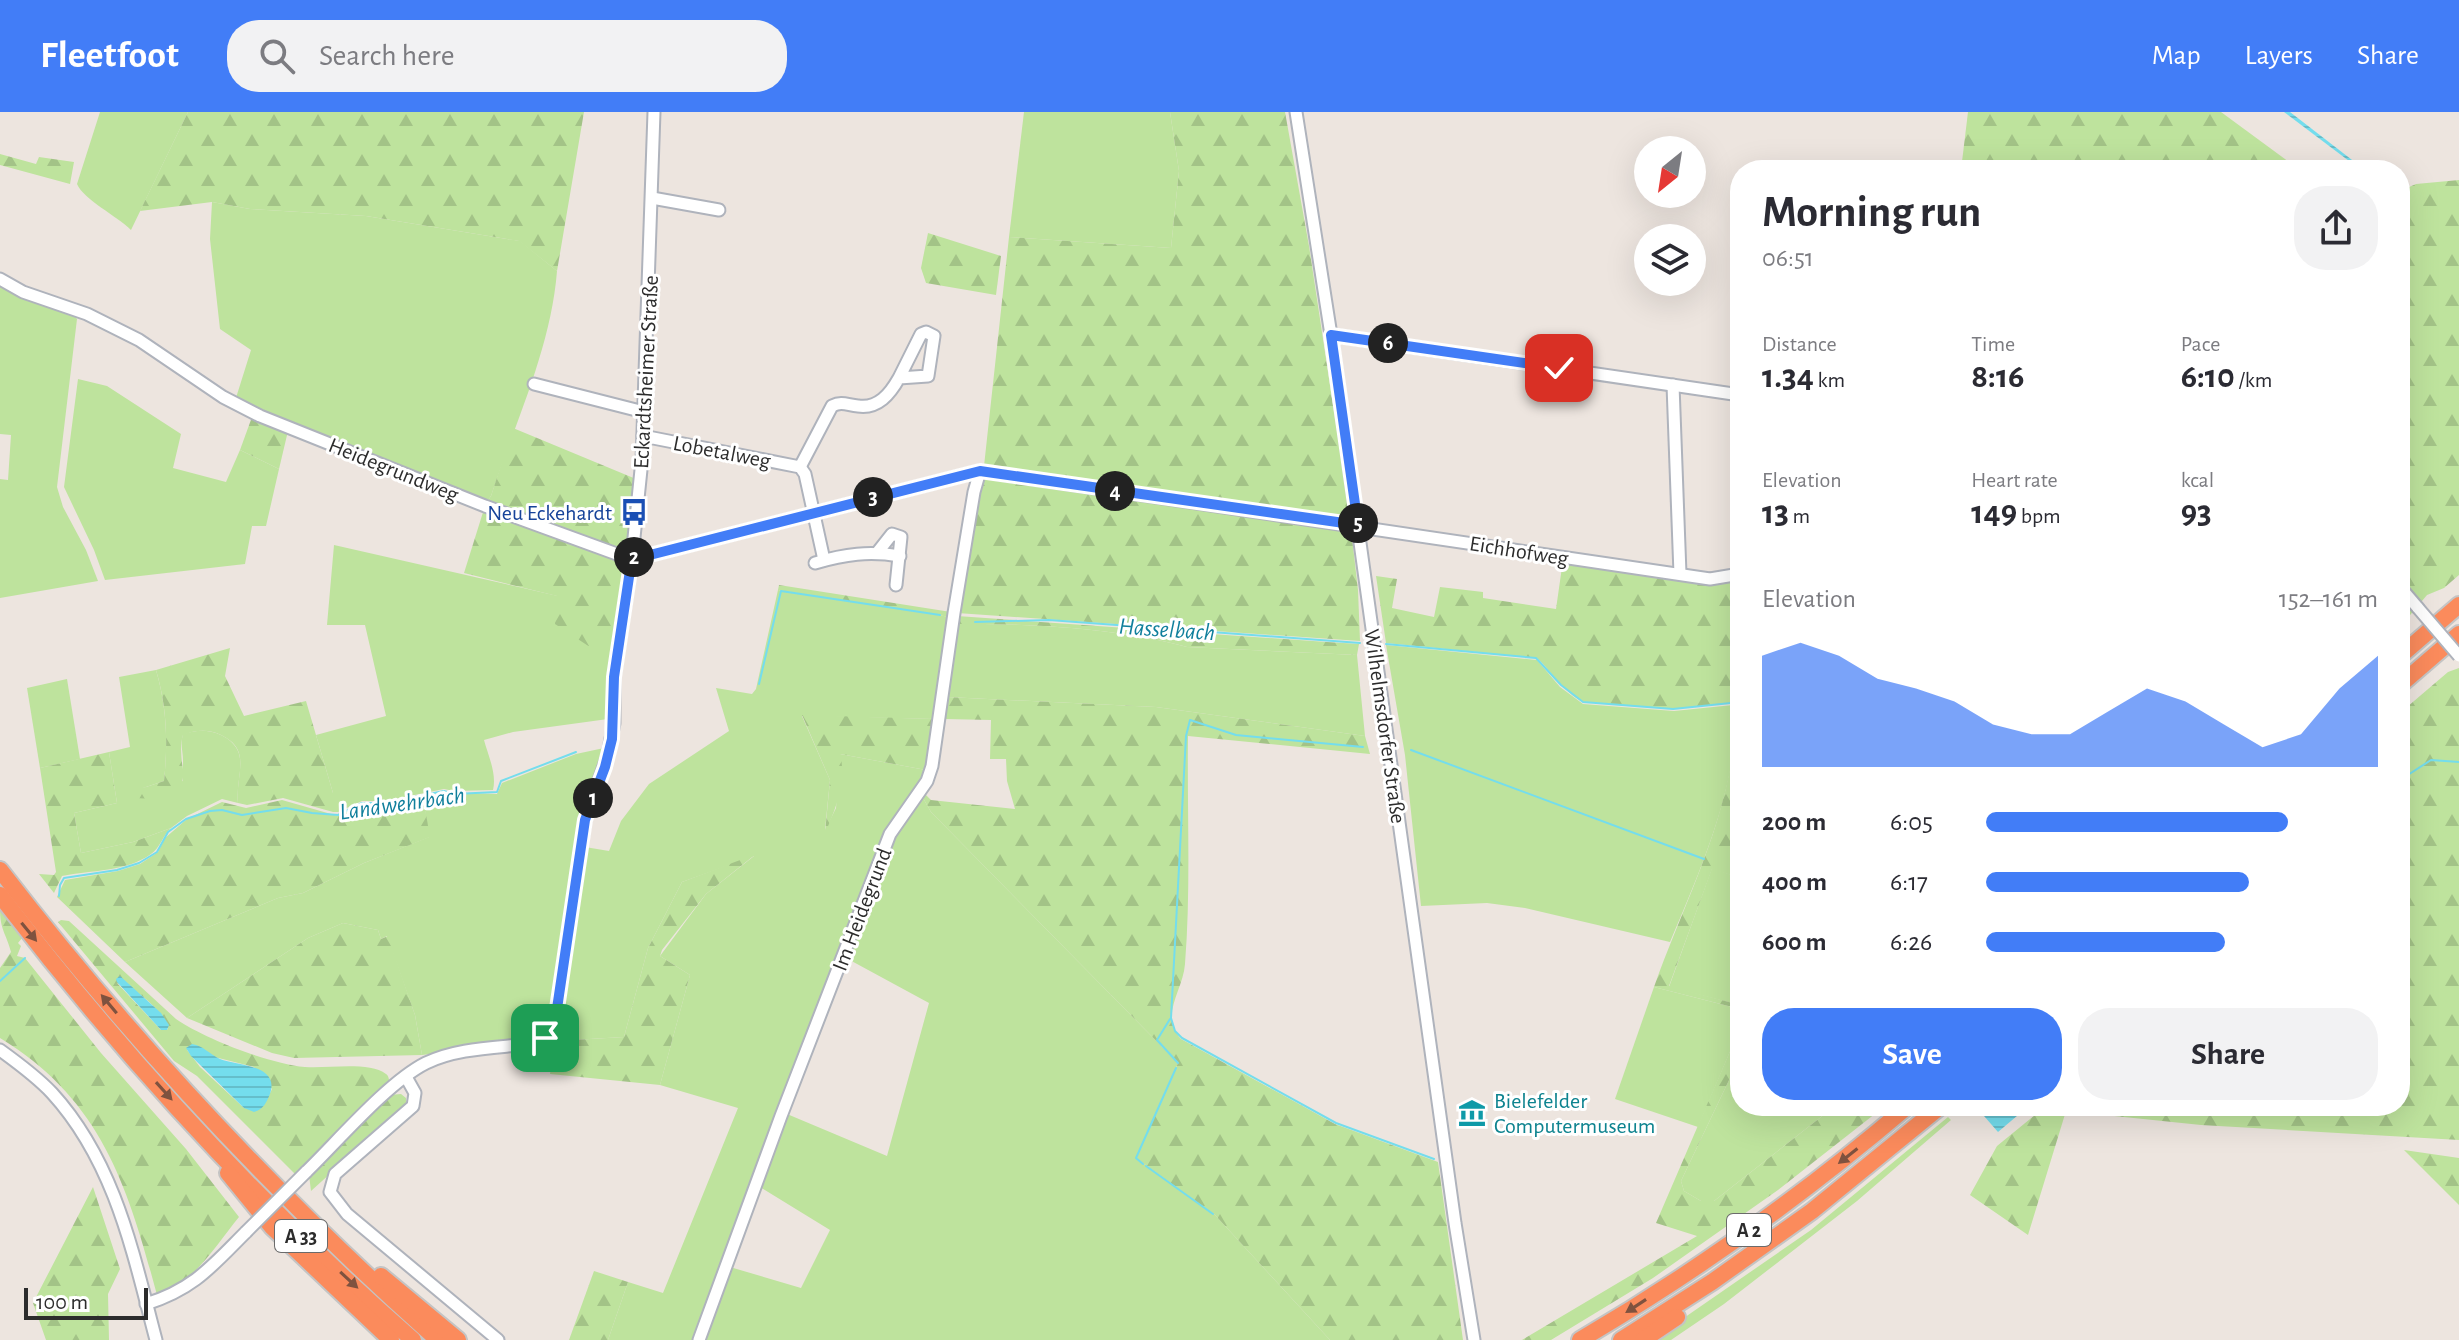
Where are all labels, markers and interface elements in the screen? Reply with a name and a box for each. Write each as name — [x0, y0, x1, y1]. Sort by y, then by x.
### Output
search box — [227, 20, 787, 92]
icon: search — [255, 34, 299, 78]
text: Fleetfoot — [40, 37, 179, 75]
text: Search here — [319, 41, 455, 71]
text: Map — [2152, 42, 2201, 70]
text: Layers — [2245, 42, 2313, 70]
text: Share — [2357, 42, 2419, 70]
north arrow — [1634, 136, 1706, 208]
map controls — [1634, 136, 1706, 296]
button: share — [2294, 186, 2378, 270]
text: Morning run — [1762, 191, 1981, 235]
button: layers — [1634, 224, 1706, 296]
text: 06:51 — [1762, 245, 1814, 271]
street label: Eckardtsheimer Straße — [630, 275, 662, 469]
pin: 6 — [1368, 323, 1408, 363]
text: 6 — [1383, 332, 1393, 354]
text: Distance — [1762, 333, 1837, 355]
text: Time — [1971, 333, 2015, 355]
text: Pace — [2181, 333, 2220, 355]
pin — [1525, 334, 1593, 402]
icon: check — [1537, 346, 1581, 390]
text: 1.34 — [1762, 360, 1814, 394]
text: 8:16 — [1971, 360, 2025, 394]
text: 6:10 — [2181, 360, 2235, 394]
text: km — [1814, 369, 1845, 391]
text: /km — [2235, 369, 2272, 391]
street label: Lobetalweg — [671, 432, 773, 472]
street label: Heidegrundweg — [325, 434, 462, 506]
text: Elevation — [1762, 469, 1842, 491]
text: Heart rate — [1971, 469, 2058, 491]
text: kcal — [2181, 469, 2214, 491]
pin: 4 — [1095, 471, 1135, 511]
pin: 3 — [853, 477, 893, 517]
text: 4 — [1109, 480, 1121, 502]
text: 3 — [868, 486, 878, 508]
text: 13 — [1762, 496, 1789, 530]
text: 149 — [1971, 496, 2017, 530]
text: 93 — [2181, 496, 2212, 530]
bus stop icon: Neu Eckehardt — [619, 497, 649, 527]
place label: Neu Eckehardt — [487, 502, 612, 524]
pin: 5 — [1338, 503, 1378, 543]
text: m — [1789, 505, 1810, 527]
text: bpm — [2017, 505, 2061, 527]
text: 5 — [1353, 512, 1363, 534]
street label: Eichhofweg — [1468, 532, 1570, 570]
pin: 2 — [614, 537, 654, 577]
text: 2 — [629, 546, 639, 568]
text: Elevation — [1762, 586, 1856, 612]
text: 152–161 m — [2279, 586, 2378, 612]
water label: Hasselbach — [1118, 615, 1216, 645]
street label: Wilhelmsdorfer Straße — [1360, 627, 1410, 825]
pin: 1 — [573, 778, 613, 818]
water label: Landwehrbach — [338, 783, 466, 825]
text: 1 — [589, 787, 597, 809]
text: 200 m — [1762, 809, 1826, 835]
text: 6:05 — [1890, 809, 1933, 835]
street label: Im Heidegrund — [828, 845, 895, 974]
text: 400 m — [1762, 869, 1827, 895]
text: 6:17 — [1890, 869, 1928, 895]
one-way arrow — [20, 922, 37, 942]
text: 600 m — [1762, 929, 1827, 955]
text: 6:26 — [1890, 929, 1932, 955]
one-way arrow — [101, 995, 118, 1015]
pin — [511, 1004, 579, 1072]
button: Save — [1762, 1008, 2062, 1100]
button: Share — [2078, 1008, 2378, 1100]
icon: arrive — [523, 1016, 567, 1060]
one-way arrow — [154, 1082, 172, 1101]
place label: Bielefelder Computermuseum — [1494, 1090, 1655, 1137]
museum icon: Bielefelder Computermuseum — [1457, 1098, 1487, 1128]
one-way arrow — [1838, 1147, 1858, 1163]
road number: A 2 — [1727, 1214, 1771, 1246]
road number: A 33 — [275, 1220, 327, 1252]
one-way arrow — [339, 1271, 358, 1289]
scale bar — [24, 1284, 148, 1320]
text: 100 m — [36, 1291, 88, 1313]
one-way arrow — [1626, 1298, 1647, 1313]

